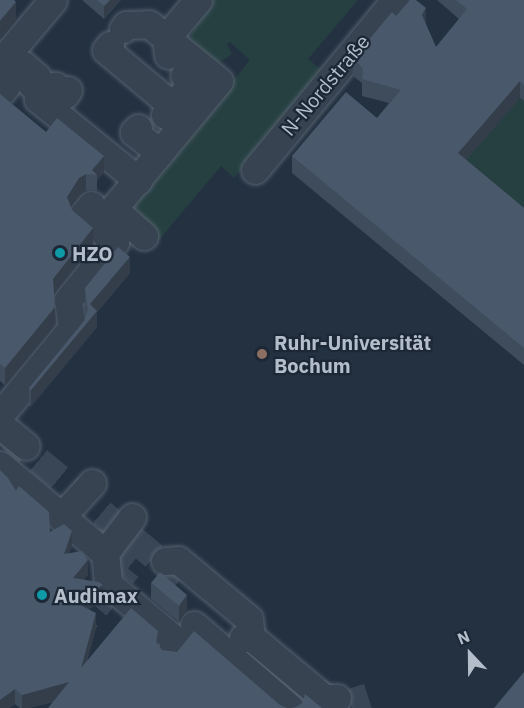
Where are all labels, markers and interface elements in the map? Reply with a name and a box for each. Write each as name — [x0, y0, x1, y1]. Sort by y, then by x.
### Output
street label: N-Nordstraße — [276, 30, 374, 140]
place label: HZO — [72, 241, 113, 265]
marker: HZO — [53, 246, 67, 260]
place label: Ruhr-Universität Bochum — [274, 330, 431, 377]
marker: Ruhr-Universität Bochum — [255, 347, 269, 361]
place label: Audimax — [54, 583, 138, 607]
marker: Audimax — [35, 588, 49, 602]
north arrow — [440, 624, 500, 684]
text: N — [454, 626, 472, 649]

